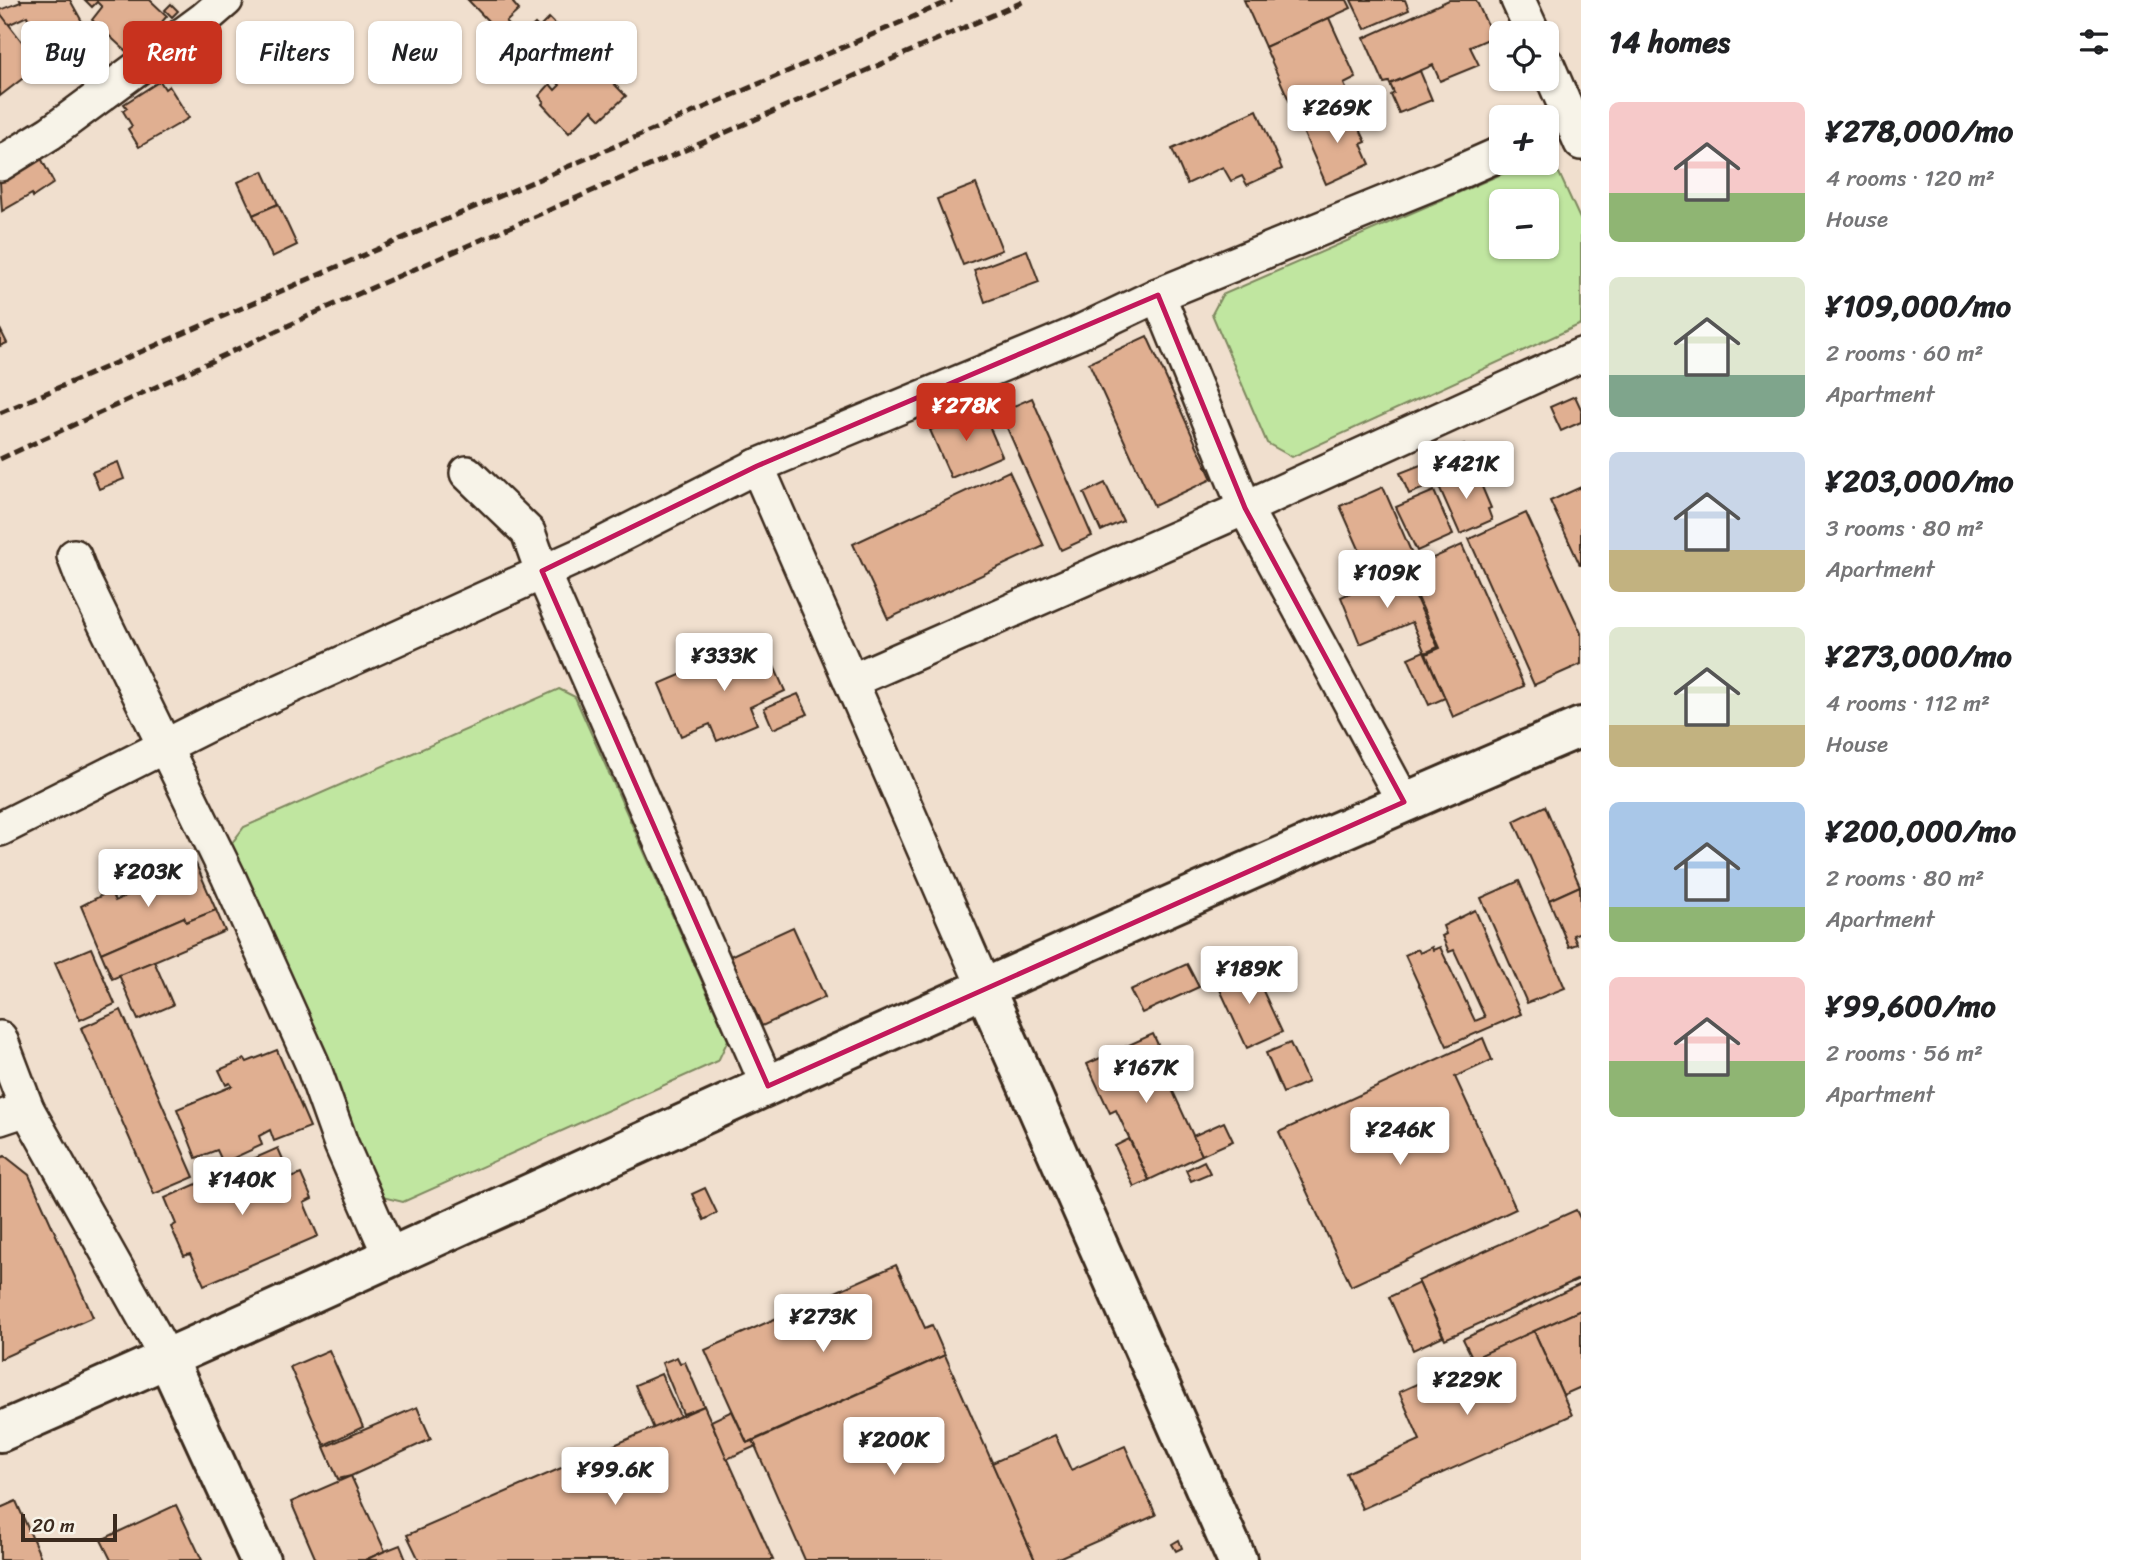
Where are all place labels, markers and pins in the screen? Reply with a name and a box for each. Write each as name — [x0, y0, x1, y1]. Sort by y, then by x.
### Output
pin: ¥269K — [1288, 86, 1386, 145]
pin: ¥278K — [917, 384, 1015, 443]
pin: ¥421K — [1417, 442, 1515, 501]
pin: ¥109K — [1338, 550, 1436, 610]
pin: ¥333K — [675, 634, 773, 693]
pin: ¥203K — [99, 850, 197, 909]
pin: ¥189K — [1200, 946, 1298, 1006]
pin: ¥167K — [1097, 1046, 1195, 1105]
pin: ¥246K — [1351, 1108, 1449, 1167]
pin: ¥140K — [193, 1158, 291, 1217]
pin: ¥273K — [774, 1294, 872, 1354]
pin: ¥229K — [1418, 1358, 1516, 1417]
pin: ¥200K — [845, 1418, 943, 1477]
pin: ¥99.6K — [558, 1448, 672, 1507]

